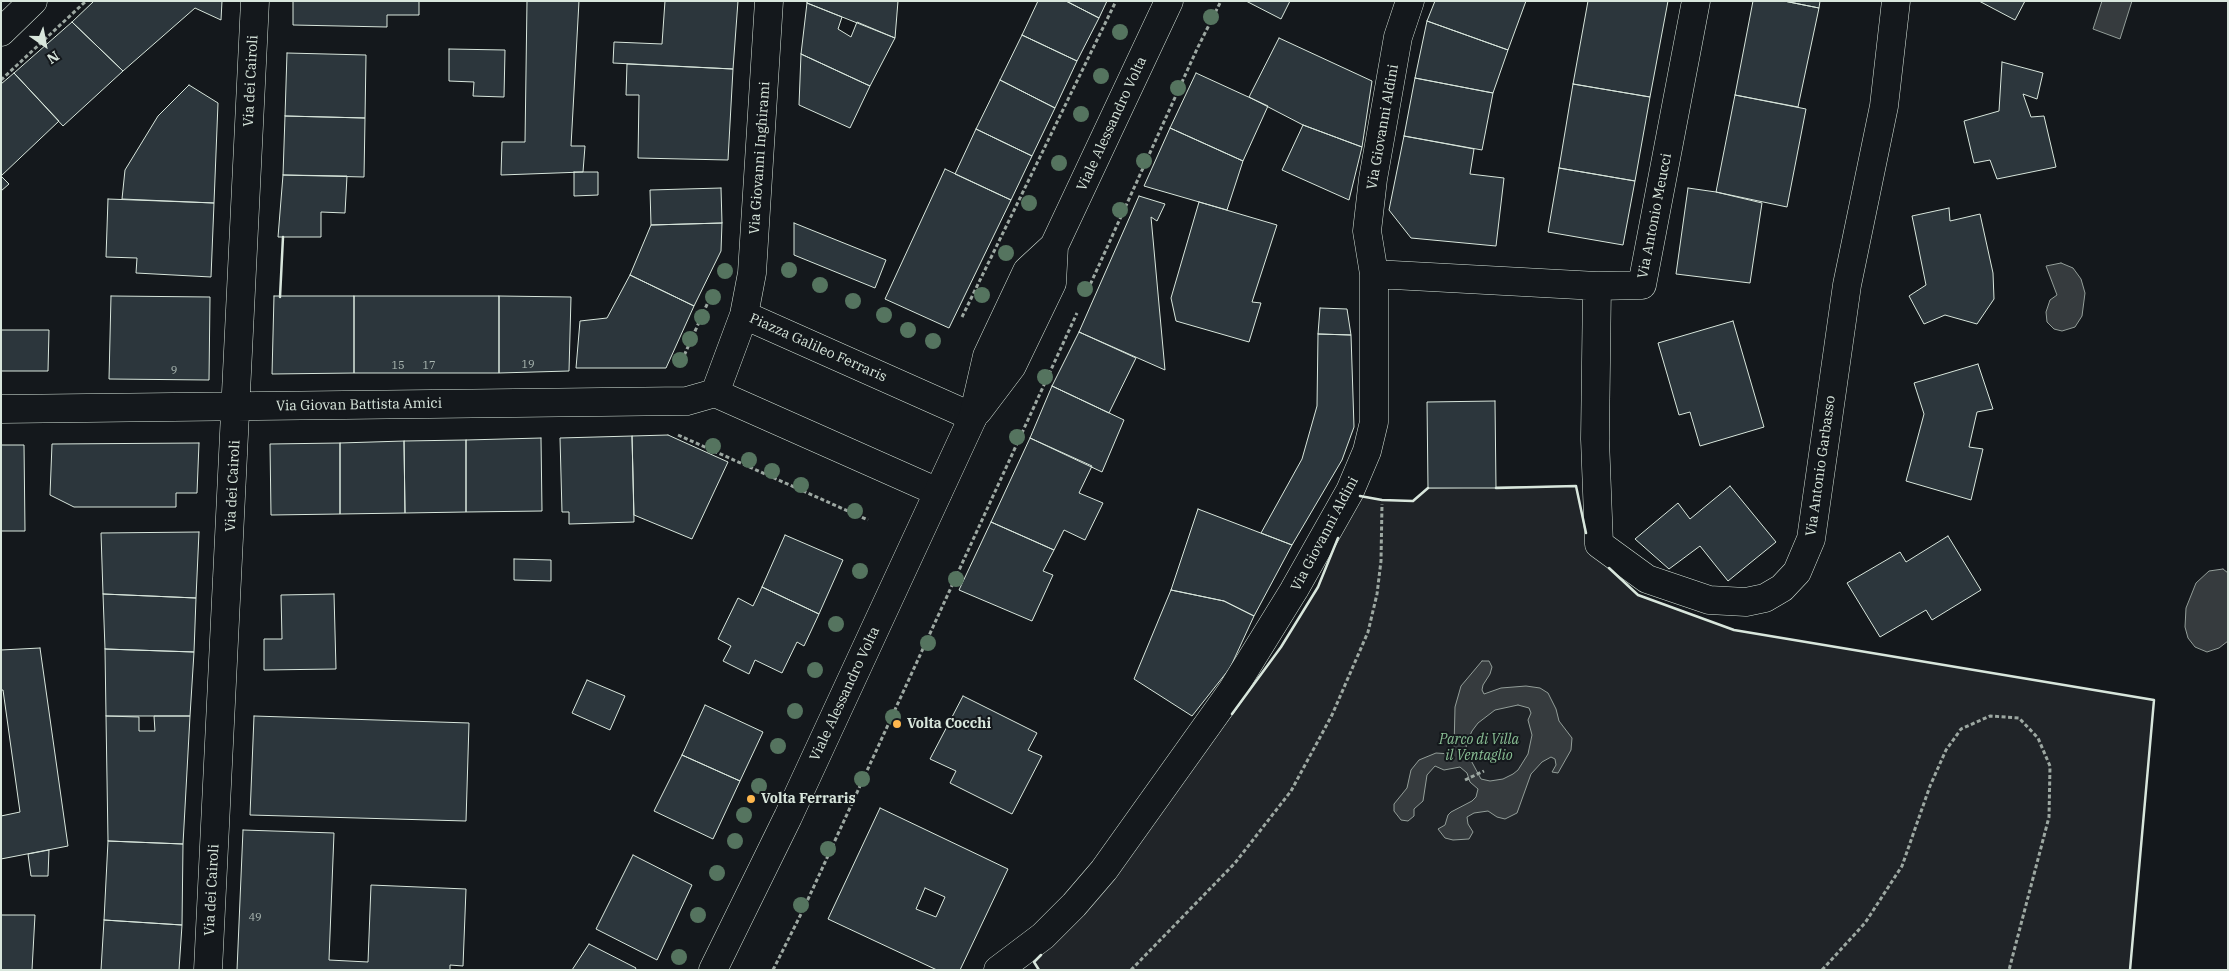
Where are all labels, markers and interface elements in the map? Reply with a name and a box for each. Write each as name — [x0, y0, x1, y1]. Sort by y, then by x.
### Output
north arrow — [20, 20, 70, 70]
street label: Via dei Cairoli — [240, 35, 262, 127]
text: N — [44, 47, 63, 68]
street label: Viale Alessandro Volta — [1073, 54, 1151, 194]
street label: Via Giovanni Aldini — [1364, 63, 1402, 191]
street label: Via Giovanni Inghirami — [746, 81, 774, 235]
street label: Via Antonio Meucci — [1635, 152, 1675, 280]
street label: Piazza Galileo Ferraris — [747, 310, 889, 386]
house number: 19 — [521, 358, 535, 372]
house number: 15 — [391, 359, 405, 373]
house number: 17 — [422, 359, 436, 373]
house number: 9 — [171, 364, 177, 378]
street label: Via Giovan Battista Amici — [276, 395, 442, 415]
street label: Via Antonio Garbasso — [1803, 395, 1839, 537]
street label: Via dei Cairoli — [222, 440, 244, 532]
street label: Via Giovanni Aldini — [1288, 474, 1362, 594]
street label: Viale Alessandro Volta — [806, 624, 884, 764]
place label: Volta Cocchi — [907, 716, 991, 732]
marker: Volta Cocchi — [891, 718, 903, 730]
park label: Parco di Villa il Ventaglio — [1439, 732, 1519, 764]
place label: Volta Ferraris — [761, 791, 856, 807]
marker: Volta Ferraris — [745, 793, 757, 805]
street label: Via dei Cairoli — [201, 844, 223, 936]
house number: 49 — [248, 911, 262, 925]

